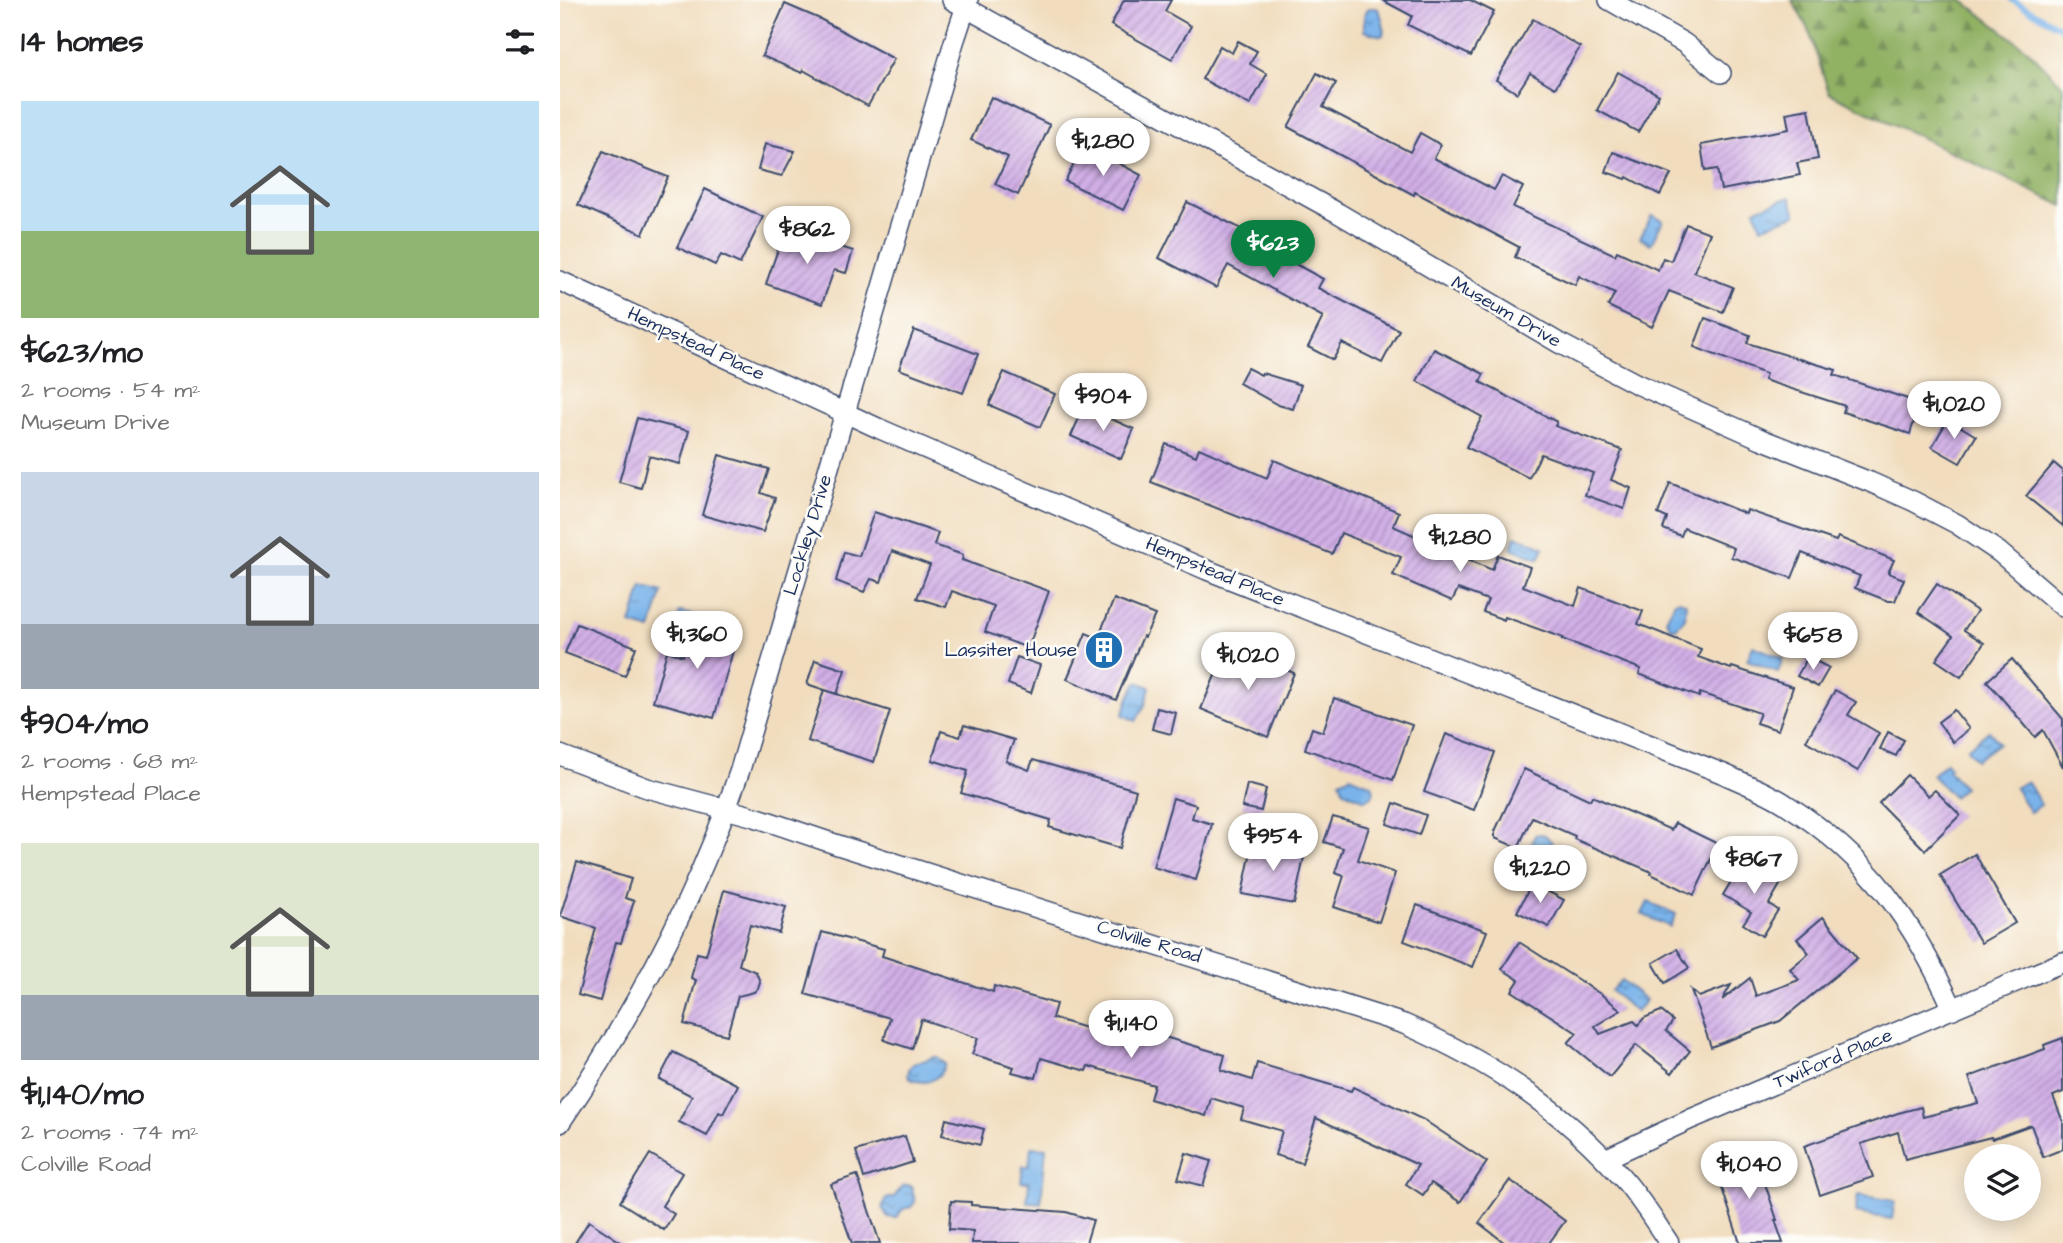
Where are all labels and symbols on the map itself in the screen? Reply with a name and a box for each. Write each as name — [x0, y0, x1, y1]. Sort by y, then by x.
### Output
pin: $1,280 — [1046, 118, 1160, 178]
pin: $862 — [766, 206, 848, 266]
pin: $623 — [1232, 220, 1314, 280]
street label: Museum Drive — [1446, 270, 1566, 354]
street label: Hempstead Place — [623, 300, 769, 388]
pin: $904 — [1062, 374, 1144, 433]
pin: $1,020 — [1897, 382, 2011, 441]
street label: Lockley Drive — [777, 471, 840, 599]
pin: $1,280 — [1403, 514, 1517, 574]
street label: Hempstead Place — [1141, 531, 1289, 613]
pin: $1,360 — [640, 612, 754, 671]
pin: $658 — [1772, 612, 1854, 672]
building icon: Lassiter House — [1083, 629, 1125, 671]
pin: $1,020 — [1191, 632, 1305, 692]
place label: Lassiter House — [945, 637, 1077, 664]
pin: $954 — [1232, 814, 1314, 873]
pin: $867 — [1713, 836, 1795, 896]
pin: $1,220 — [1483, 846, 1597, 905]
street label: Colville Road — [1094, 913, 1205, 971]
pin: $1,140 — [1074, 1000, 1188, 1060]
street label: Twiford Place — [1769, 1022, 1897, 1096]
pin: $1,040 — [1692, 1142, 1806, 1201]

